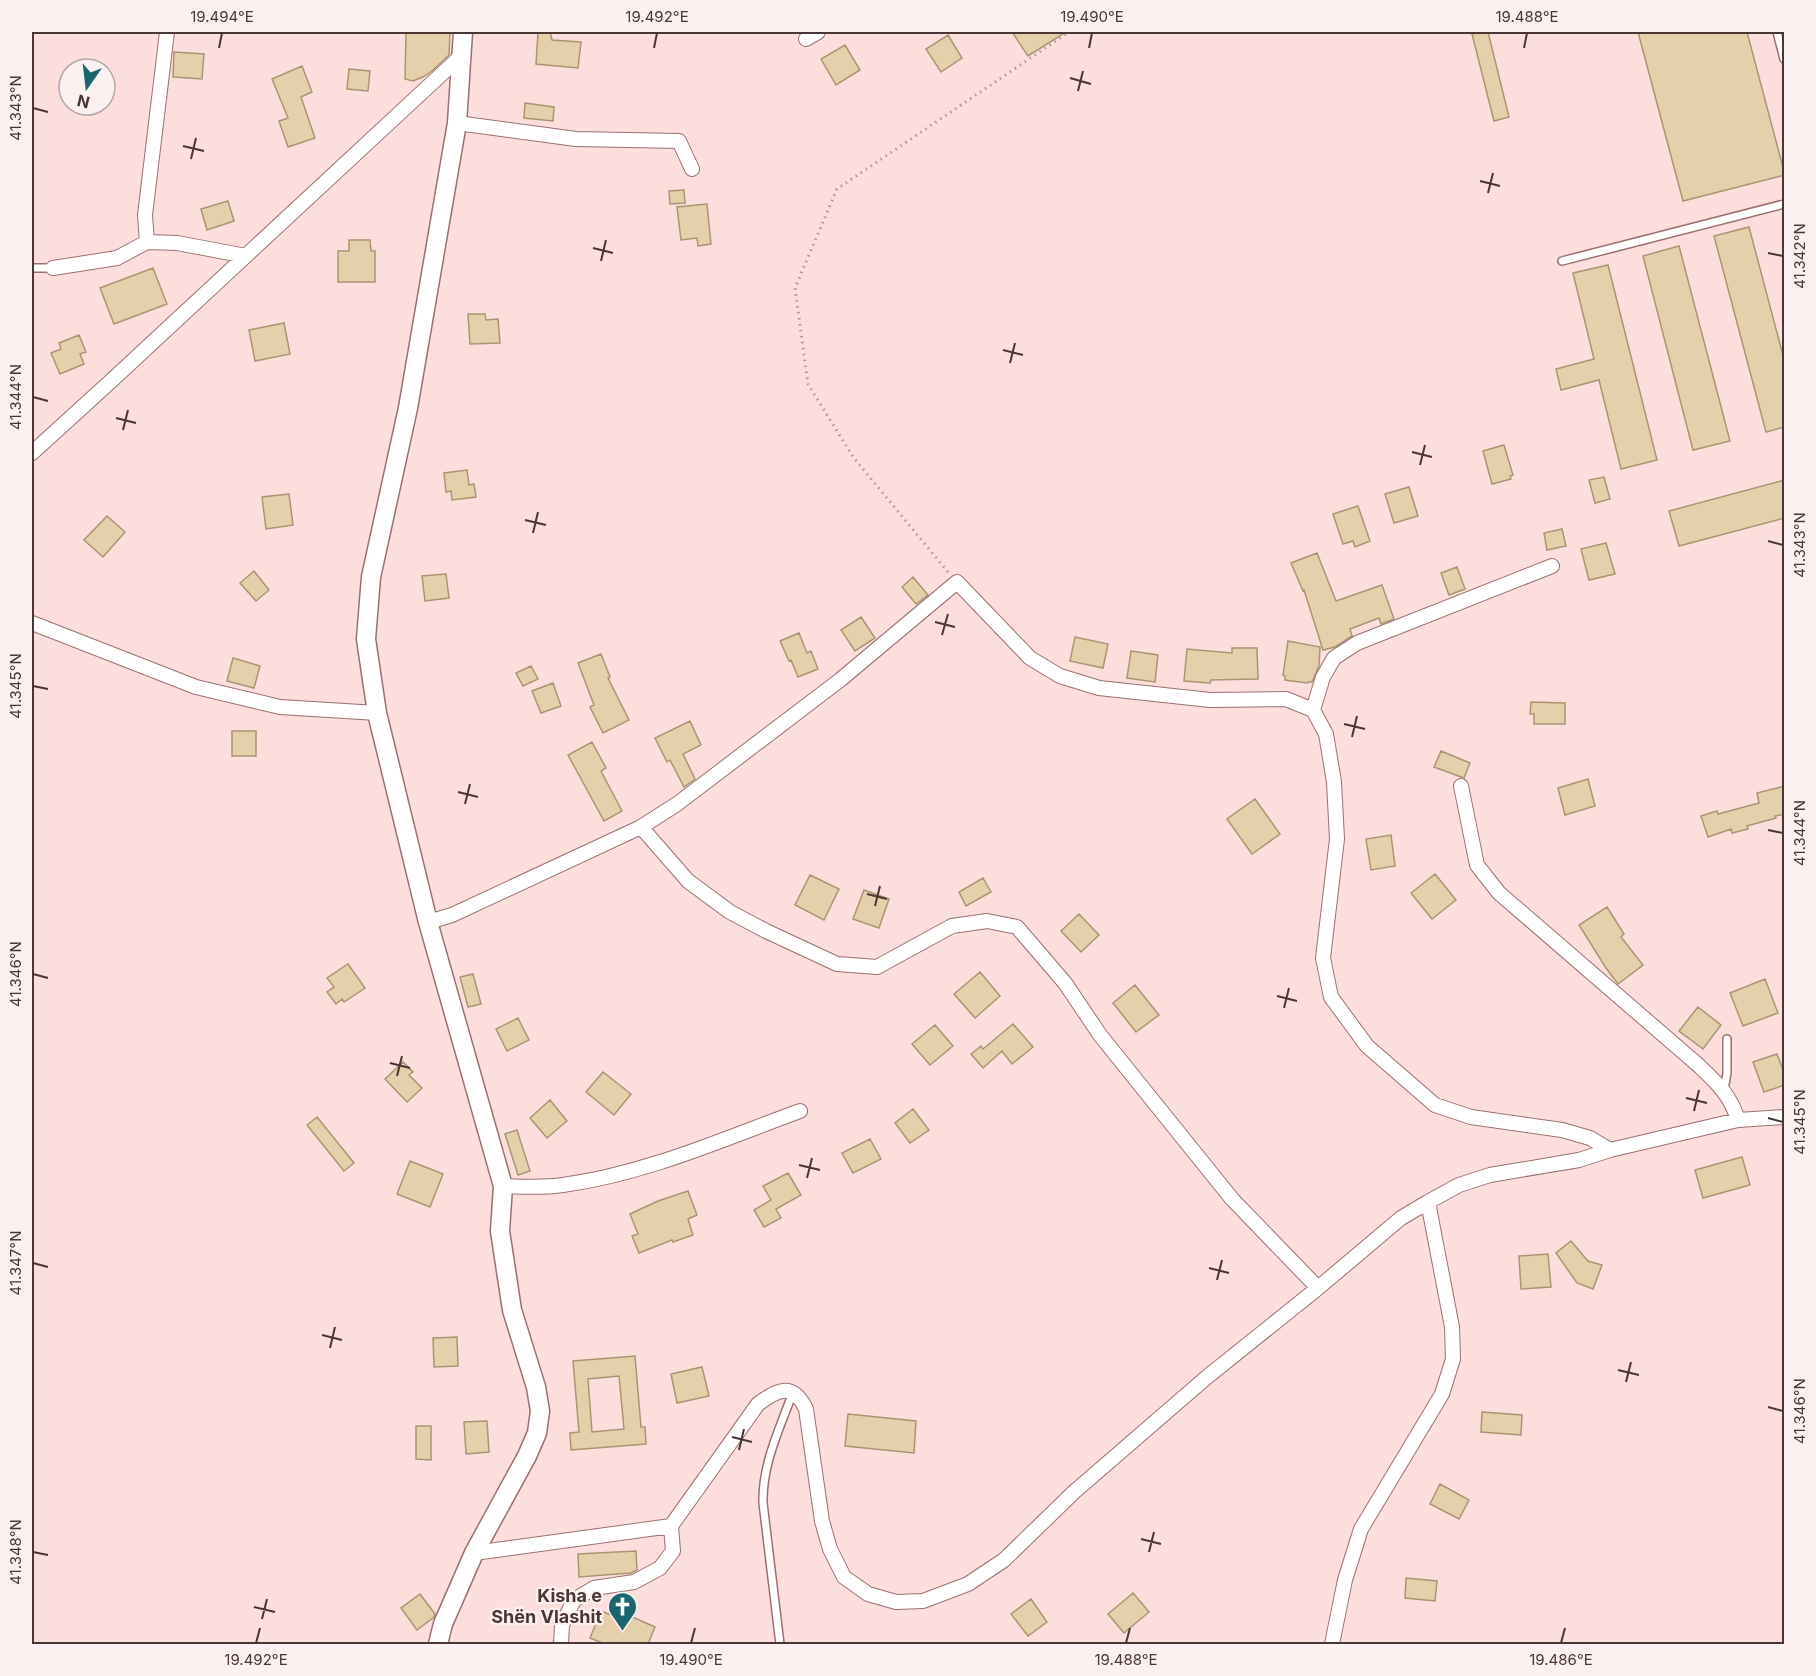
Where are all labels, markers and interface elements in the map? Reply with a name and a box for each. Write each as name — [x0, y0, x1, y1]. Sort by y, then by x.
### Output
text: 19.494°E — [190, 7, 254, 26]
text: 19.492°E — [625, 7, 689, 26]
text: 19.490°E — [1060, 7, 1124, 26]
text: 19.488°E — [1495, 7, 1559, 26]
north arrow — [57, 57, 117, 117]
text: 41.343°N — [6, 75, 25, 141]
text: N — [75, 90, 92, 113]
text: 41.342°N — [1790, 223, 1809, 289]
text: 41.344°N — [6, 364, 25, 430]
text: 41.343°N — [1790, 512, 1809, 578]
text: 41.345°N — [6, 653, 25, 719]
text: 41.344°N — [1790, 800, 1809, 866]
text: 41.346°N — [6, 941, 25, 1007]
text: 41.345°N — [1790, 1089, 1809, 1155]
text: 41.347°N — [6, 1231, 25, 1296]
text: 41.346°N — [1790, 1378, 1809, 1444]
text: 41.348°N — [6, 1519, 25, 1585]
place label: Kisha e Shën Vlashit — [491, 1585, 602, 1627]
church icon: Kisha e Shën Vlashit — [607, 1590, 639, 1632]
text: 19.492°E — [224, 1650, 288, 1669]
text: 19.490°E — [659, 1650, 723, 1669]
text: 19.488°E — [1094, 1650, 1158, 1669]
text: 19.486°E — [1529, 1650, 1593, 1669]

